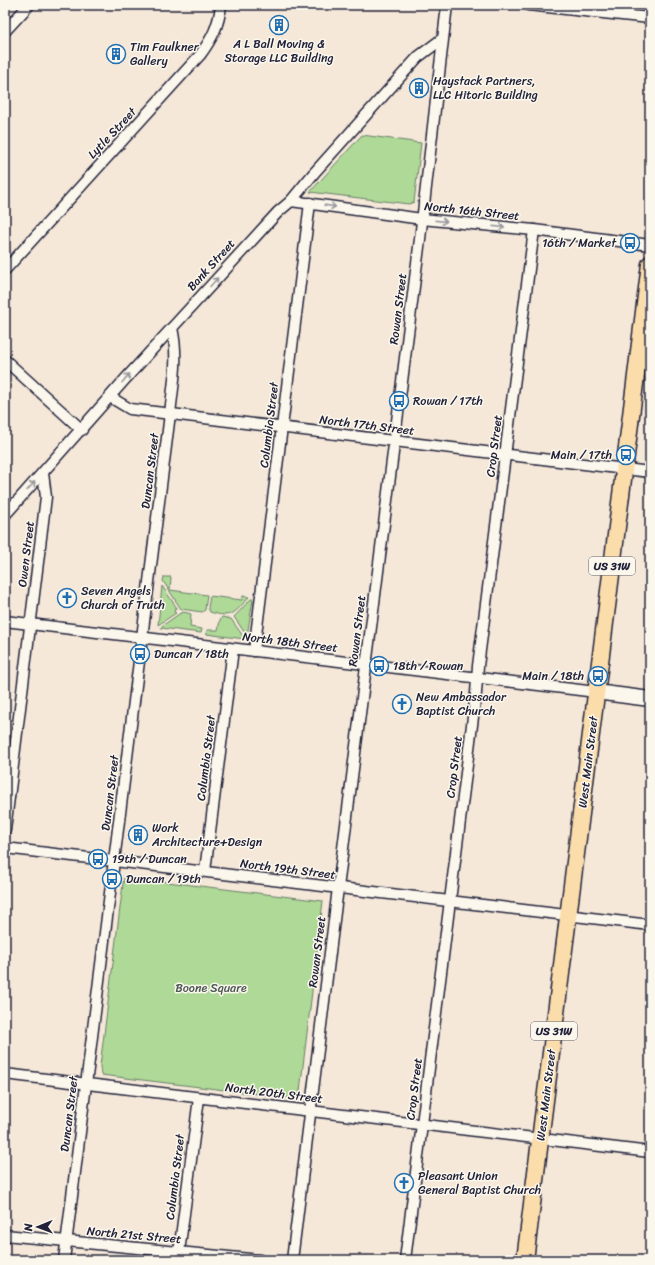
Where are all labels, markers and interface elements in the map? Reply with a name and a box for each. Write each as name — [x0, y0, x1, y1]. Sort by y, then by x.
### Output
building icon: A L Ball Moving & Storage LLC Building — [268, 14, 290, 36]
place label: A L Ball Moving & Storage LLC Building — [224, 33, 334, 69]
place label: Tim Faulkner Gallery — [130, 36, 200, 72]
building icon: Tim Faulkner Gallery — [105, 43, 127, 65]
place label: Haystack Partners, LLC Hitoric Building — [433, 70, 538, 106]
building icon: Haystack Partners, LLC Hitoric Building — [408, 77, 430, 99]
street label: Lytle Street — [82, 101, 143, 164]
street label: North 16th Street — [423, 195, 521, 227]
one-way arrow — [323, 202, 336, 210]
one-way arrow — [434, 217, 447, 225]
one-way arrow — [492, 223, 505, 231]
place label: 16th / Market — [542, 232, 617, 254]
bus stop icon: 16th / Market — [619, 232, 641, 254]
street label: Bank Street — [181, 234, 241, 296]
street label: Rowan Street — [383, 272, 413, 346]
one-way arrow — [209, 277, 219, 287]
one-way arrow — [122, 373, 131, 383]
street label: Columbia Street — [253, 380, 285, 469]
bus stop icon: Rowan / 17th — [388, 390, 410, 412]
place label: Rowan / 17th — [413, 390, 483, 412]
street label: North 17th Street — [318, 408, 416, 442]
street label: Crop Street — [479, 414, 509, 478]
street label: Duncan Street — [134, 431, 166, 510]
place label: Main / 17th — [551, 444, 612, 466]
bus stop icon: Main / 17th — [615, 444, 637, 466]
one-way arrow — [26, 481, 36, 491]
street label: Owen Street — [11, 520, 41, 588]
road number: US 31W — [589, 557, 635, 575]
place label: Seven Angels Church of Truth — [81, 580, 165, 616]
church icon: Seven Angels Church of Truth — [56, 587, 78, 609]
street label: Rowan Street — [342, 594, 372, 668]
street label: North 18th Street — [241, 625, 339, 659]
bus stop icon: Duncan / 18th — [129, 643, 151, 665]
place label: Duncan / 18th — [154, 643, 229, 665]
bus stop icon: 18th / Rowan — [368, 655, 390, 677]
place label: 18th / Rowan — [393, 655, 464, 677]
place label: Main / 18th — [522, 665, 584, 687]
bus stop icon: Main / 18th — [587, 665, 609, 687]
place label: New Ambassador Baptist Church — [416, 686, 507, 722]
church icon: New Ambassador Baptist Church — [391, 693, 413, 715]
street label: Columbia Street — [190, 713, 222, 802]
street label: West Main Street — [571, 714, 605, 809]
street label: Crop Street — [439, 735, 469, 799]
street label: Duncan Street — [94, 753, 126, 832]
place label: Work Architecture+Design — [151, 817, 263, 853]
building icon: Work Architecture+Design — [127, 824, 149, 846]
bus stop icon: 19th / Duncan — [87, 848, 109, 870]
place label: 19th / Duncan — [112, 848, 187, 870]
street label: North 19th Street — [239, 852, 337, 886]
bus stop icon: Duncan / 19th — [101, 868, 123, 890]
place label: Duncan / 19th — [126, 868, 201, 890]
street label: Rowan Street — [302, 915, 332, 989]
park label: Boone Square — [175, 977, 247, 999]
road number: US 31W — [531, 1022, 577, 1040]
street label: West Main Street — [529, 1047, 563, 1142]
street label: Crop Street — [399, 1057, 429, 1121]
street label: Duncan Street — [53, 1074, 85, 1153]
street label: North 20th Street — [224, 1076, 324, 1110]
street label: Columbia Street — [159, 1132, 191, 1221]
place label: Pleasant Union General Baptist Church — [418, 1165, 541, 1201]
church icon: Pleasant Union General Baptist Church — [393, 1172, 415, 1194]
north arrow — [18, 1207, 58, 1247]
street label: North 21st Street — [86, 1220, 182, 1250]
text: N — [19, 1223, 38, 1232]

